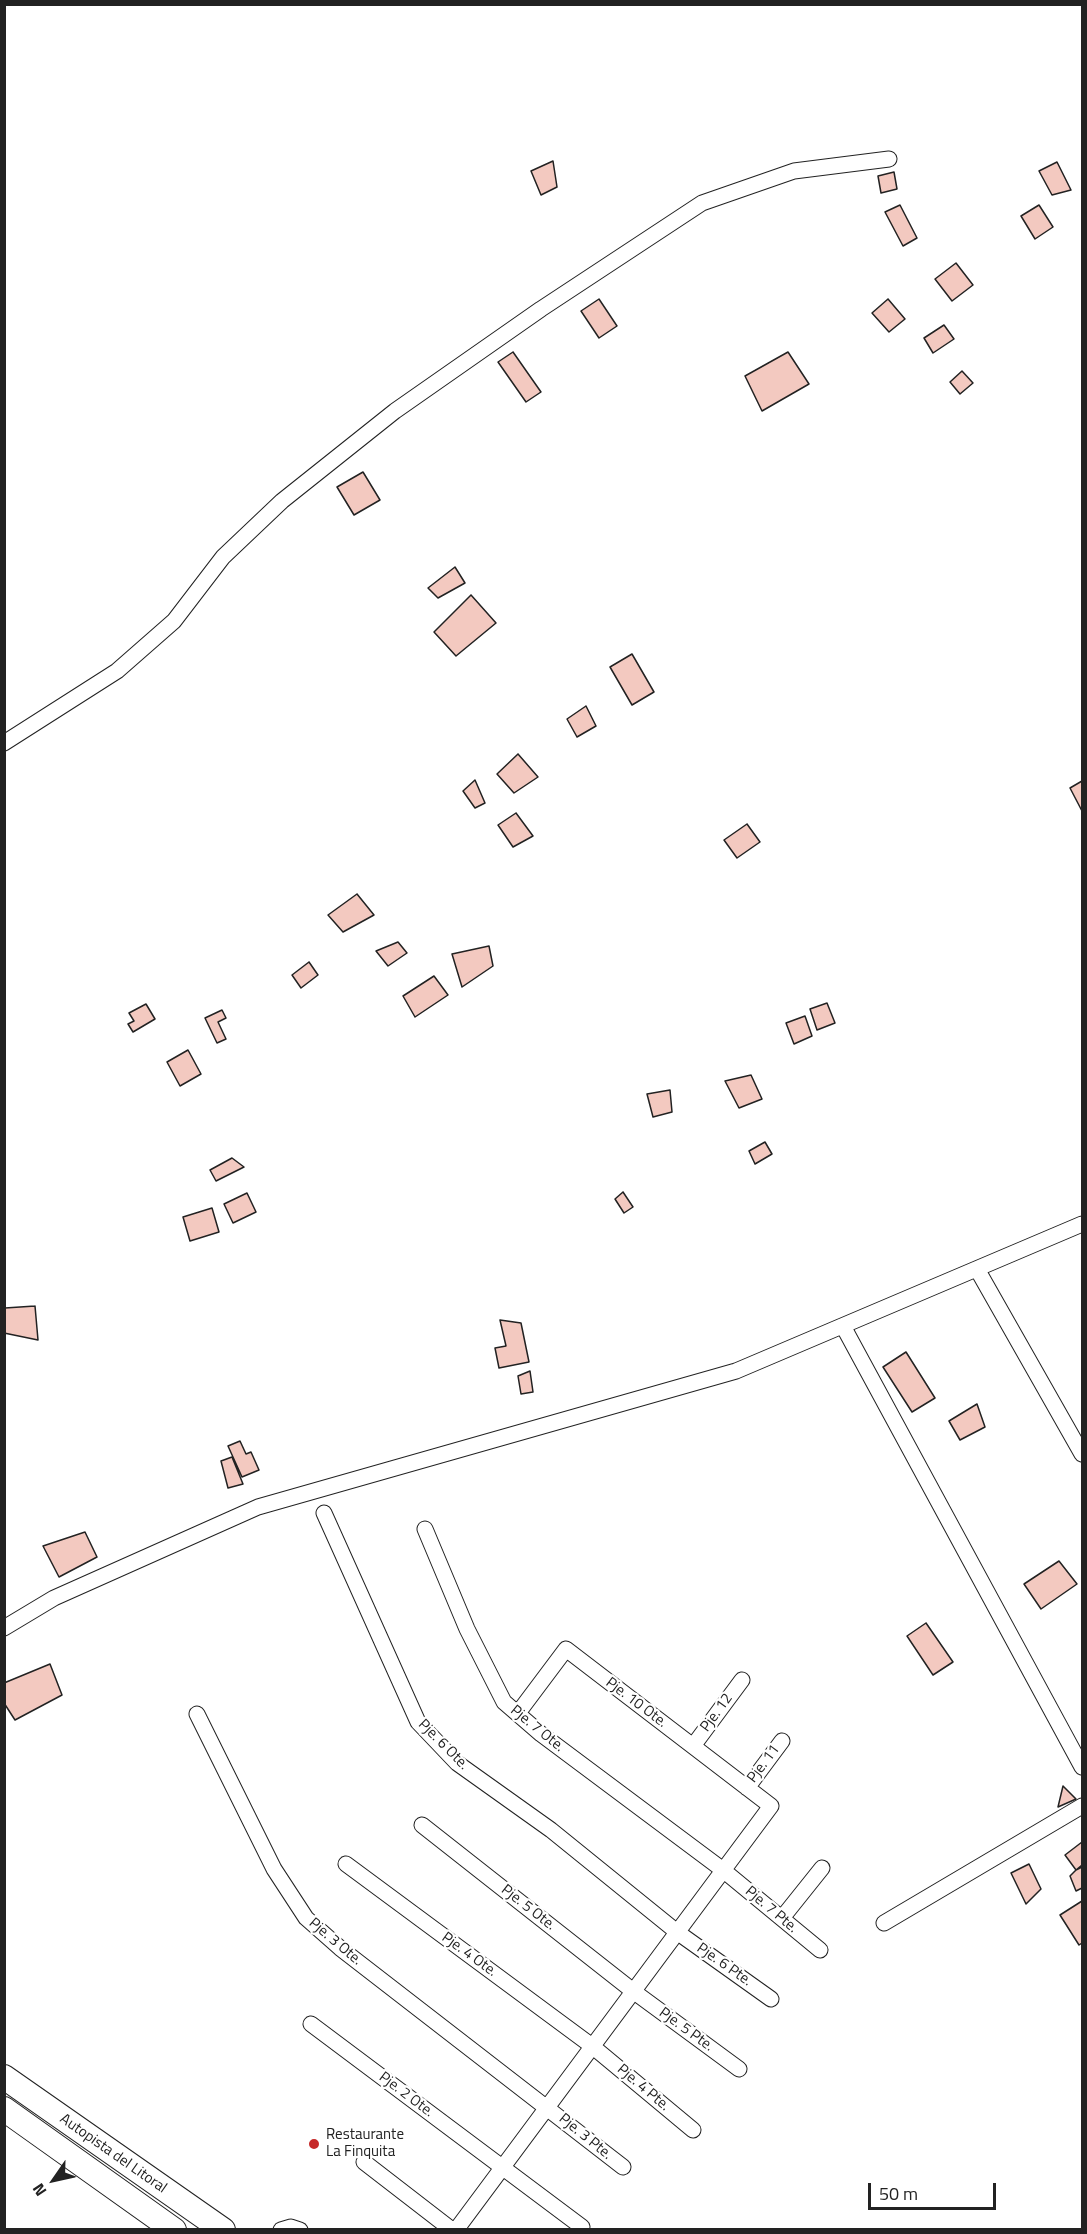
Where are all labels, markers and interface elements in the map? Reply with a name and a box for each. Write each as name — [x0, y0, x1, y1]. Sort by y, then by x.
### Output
street label: Pje. 10 Ote. — [602, 1674, 670, 1732]
street label: Pje. 12 — [697, 1690, 737, 1736]
street label: Pje. 7 Ote. — [506, 1702, 568, 1756]
street label: Pje. 6 Ote. — [414, 1716, 472, 1774]
street label: Pje. 11 — [744, 1741, 784, 1787]
street label: Pje. 5 Ote. — [497, 1881, 559, 1935]
street label: Pje. 7 Pte. — [741, 1883, 801, 1937]
street label: Pje. 3 Ote. — [305, 1915, 365, 1969]
street label: Pje. 4 Ote. — [438, 1929, 500, 1981]
street label: Pje. 6 Pte. — [693, 1940, 755, 1990]
street label: Pje. 5 Pte. — [655, 2004, 717, 2056]
street label: Pje. 4 Pte. — [613, 2061, 673, 2115]
street label: Pje. 2 Ote. — [375, 2069, 437, 2121]
street label: Autopista del Litoral — [56, 2110, 170, 2198]
street label: Pje. 3 Pte. — [555, 2110, 615, 2164]
place label: Restaurante La Finquita — [326, 2126, 404, 2161]
marker: Restaurante La Finquita — [307, 2137, 321, 2151]
north arrow — [24, 2150, 84, 2210]
scale bar — [871, 2171, 998, 2209]
text: N — [26, 2179, 52, 2201]
text: 50 m — [879, 2180, 918, 2207]

